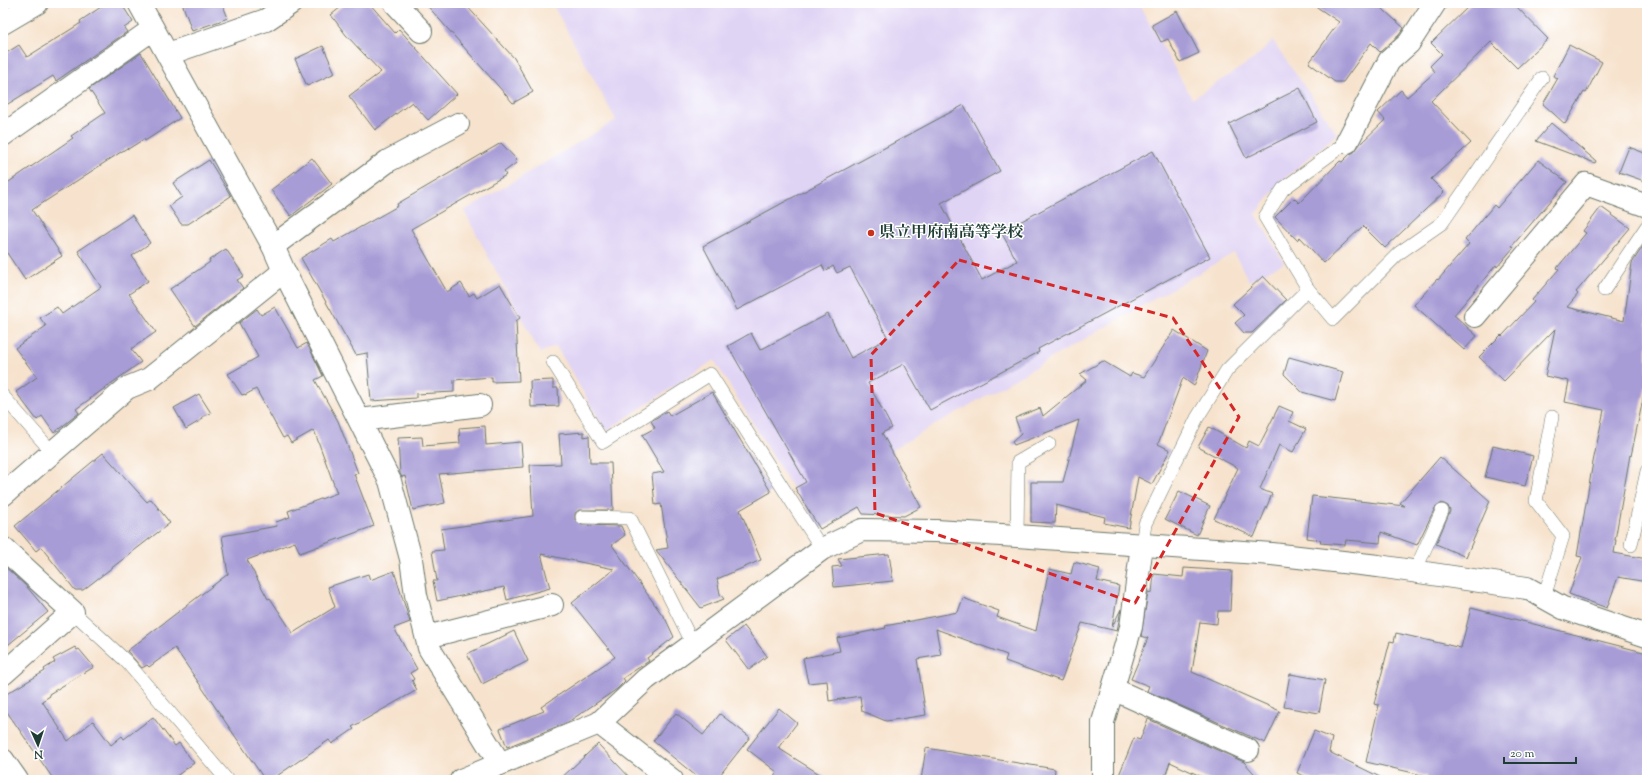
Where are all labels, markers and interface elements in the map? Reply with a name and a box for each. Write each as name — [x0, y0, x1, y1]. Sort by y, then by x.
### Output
place label: 県立甲府南高等学校 — [879, 222, 1024, 245]
marker: 県立甲府南高等学校 — [866, 228, 876, 238]
north arrow — [18, 725, 58, 765]
scale bar — [1504, 739, 1576, 765]
text: 20 m — [1510, 745, 1535, 763]
text: N — [33, 746, 44, 762]

